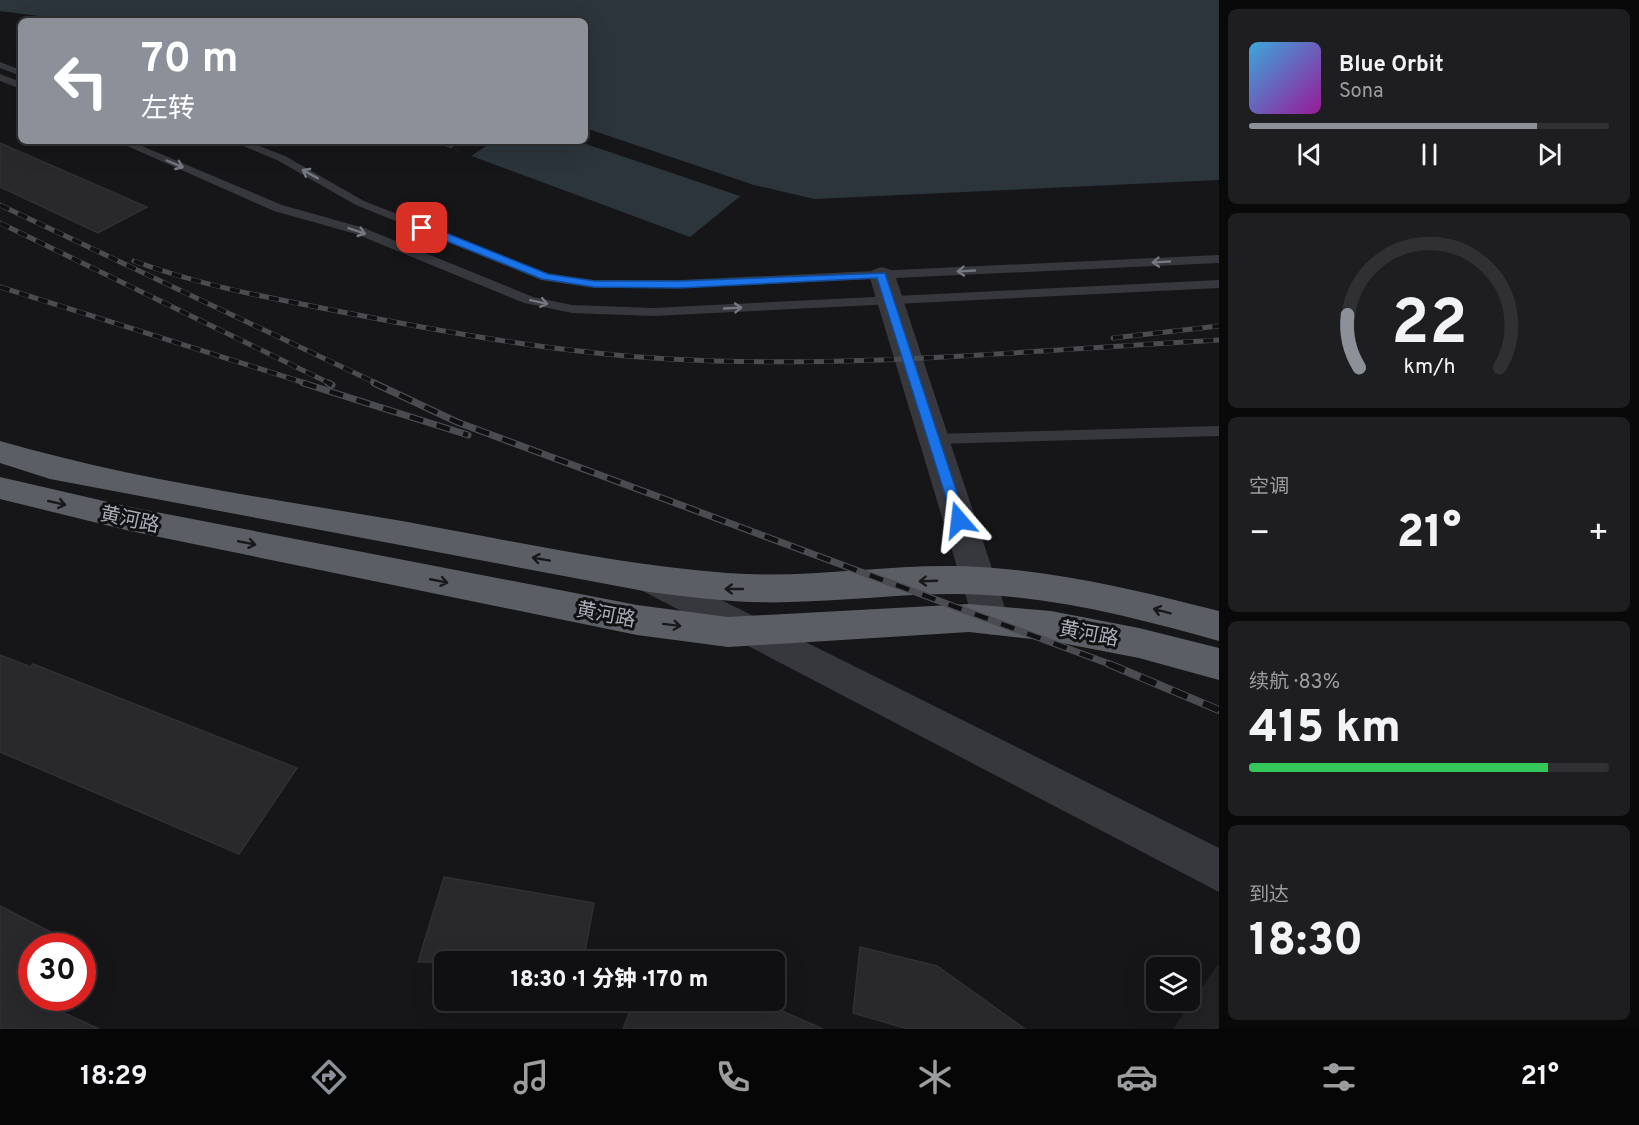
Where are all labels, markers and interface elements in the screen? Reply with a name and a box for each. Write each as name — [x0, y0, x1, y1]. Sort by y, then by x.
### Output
text: 70 m — [141, 34, 239, 87]
icon: left — [42, 42, 120, 120]
text: Blue Orbit — [1339, 52, 1444, 79]
text: Sona — [1339, 79, 1384, 105]
text: 左转 — [141, 93, 195, 127]
icon: previous — [1293, 138, 1326, 171]
icon: pause — [1413, 138, 1446, 171]
icon: next — [1533, 138, 1566, 171]
one-way arrow — [165, 159, 183, 170]
one-way arrow — [302, 168, 319, 180]
pin — [396, 202, 447, 253]
icon: arrive — [405, 211, 438, 244]
one-way arrow — [347, 226, 366, 237]
one-way arrow — [1151, 256, 1171, 267]
one-way arrow — [956, 265, 976, 276]
text: 22 — [1391, 287, 1467, 366]
one-way arrow — [528, 297, 548, 308]
one-way arrow — [722, 302, 742, 313]
text: km/h — [1403, 354, 1455, 381]
text: 空调 — [1249, 475, 1289, 501]
position arrow — [927, 488, 991, 552]
one-way arrow — [47, 497, 66, 509]
street label: 黄河路 — [98, 502, 162, 540]
text: 21° — [1397, 506, 1461, 563]
text: − — [1249, 514, 1270, 556]
text: + — [1588, 514, 1609, 556]
one-way arrow — [237, 538, 257, 549]
one-way arrow — [532, 553, 552, 564]
one-way arrow — [919, 575, 939, 586]
one-way arrow — [428, 576, 448, 587]
one-way arrow — [724, 583, 744, 595]
street label: 黄河路 — [574, 597, 638, 634]
one-way arrow — [1153, 605, 1172, 617]
street label: 黄河路 — [1057, 616, 1121, 653]
one-way arrow — [661, 619, 681, 630]
text: 续航 · 83% — [1249, 670, 1340, 696]
text: 415 km — [1249, 701, 1401, 758]
text: 到达 — [1249, 883, 1289, 909]
text: 18:30 — [1249, 914, 1363, 971]
speed limit sign: 30 — [18, 933, 96, 1011]
map controls — [1146, 957, 1200, 1011]
button: layers — [1146, 957, 1200, 1011]
text: 18:30 · 1 分钟 · 170 m — [511, 967, 708, 994]
icon: directions — [308, 1056, 350, 1098]
icon: music — [510, 1056, 552, 1098]
icon: phone — [712, 1056, 754, 1098]
icon: climate — [914, 1056, 956, 1098]
icon: car — [1116, 1056, 1158, 1098]
icon: filters — [1318, 1056, 1360, 1098]
text: 18:29 — [80, 1060, 148, 1094]
text: 21° — [1520, 1060, 1559, 1094]

